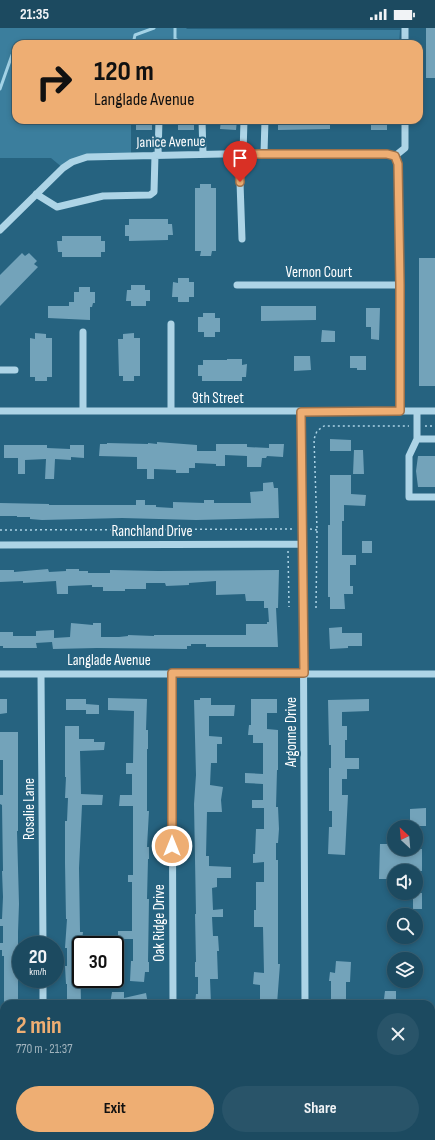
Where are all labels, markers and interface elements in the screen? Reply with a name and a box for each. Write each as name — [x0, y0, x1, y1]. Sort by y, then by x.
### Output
text: 21:35 — [20, 5, 49, 24]
text: 120 m — [94, 55, 154, 88]
icon: right — [28, 56, 80, 108]
text: Langlade Avenue — [94, 89, 194, 110]
street label: Janice Avenue — [135, 132, 206, 152]
pin — [223, 141, 257, 182]
icon: arrive — [229, 147, 251, 169]
street label: Vernon Court — [286, 263, 353, 282]
street label: 9th Street — [192, 389, 244, 408]
street label: Ranchland Drive — [111, 522, 193, 541]
street label: Langlade Avenue — [67, 651, 151, 670]
street label: Argonne Drive — [282, 697, 301, 768]
street label: Rosalie Lane — [20, 778, 39, 840]
north arrow — [387, 820, 423, 856]
map controls — [387, 820, 423, 988]
position arrow — [151, 825, 193, 867]
button: sound — [387, 864, 423, 900]
street label: Oak Ridge Drive — [150, 884, 169, 962]
button: search — [387, 908, 423, 944]
speed limit sign: 30 — [72, 936, 124, 988]
text: 20 — [29, 945, 47, 969]
button: layers — [387, 952, 423, 988]
text: km/h — [29, 966, 47, 978]
text: 2 min — [16, 1011, 62, 1040]
button: close — [377, 1013, 419, 1055]
text: 770 m · 21:37 — [16, 1041, 72, 1057]
button: Exit — [16, 1086, 214, 1132]
button: Share — [222, 1086, 419, 1132]

